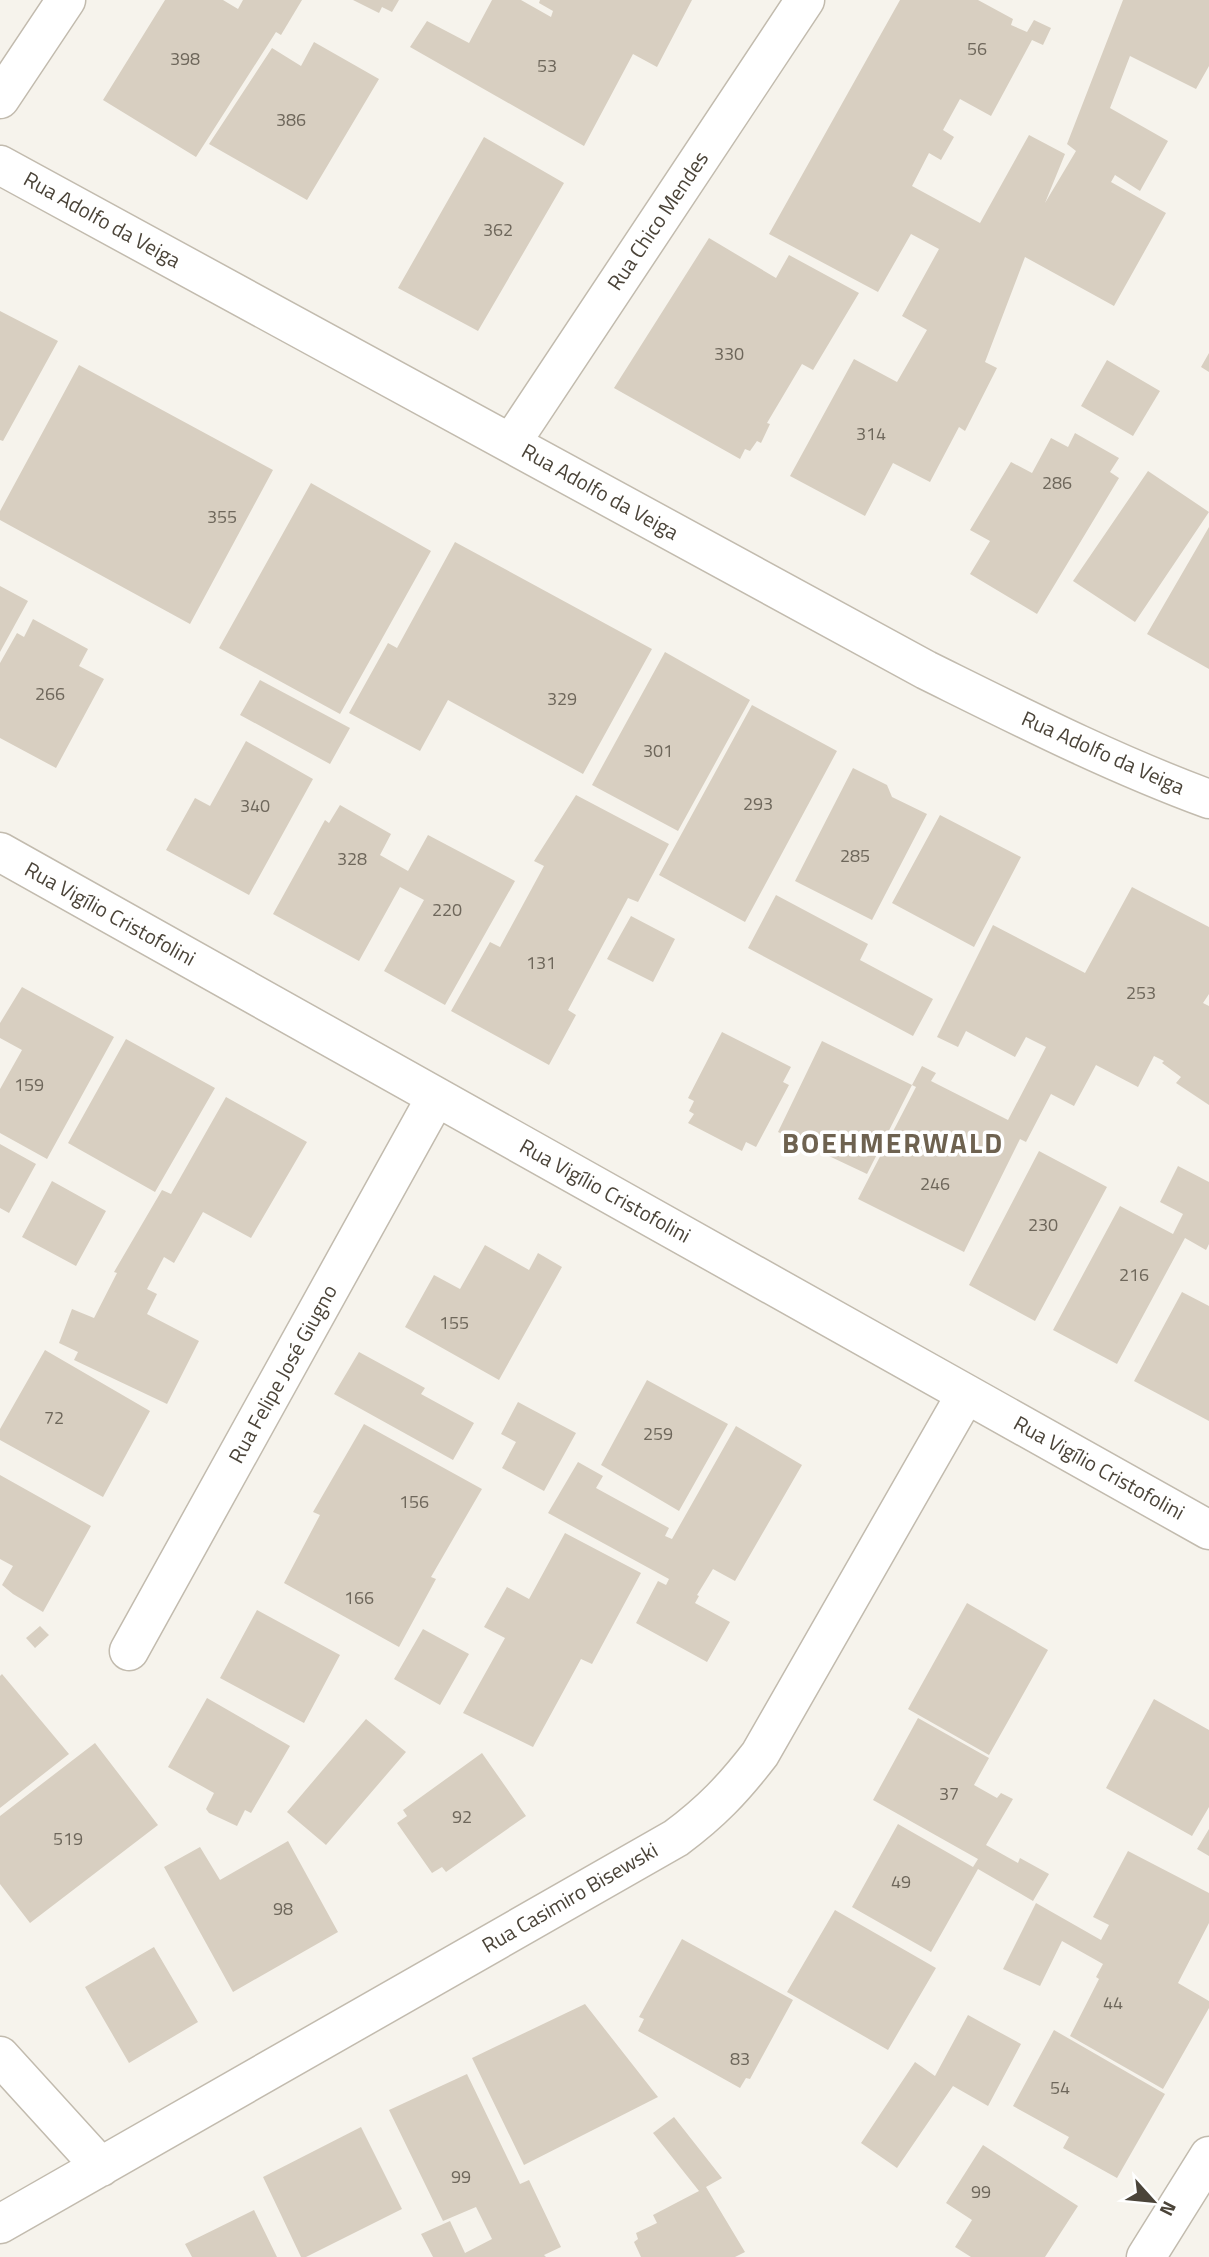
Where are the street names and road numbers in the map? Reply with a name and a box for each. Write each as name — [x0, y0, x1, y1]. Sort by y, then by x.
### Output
street label: Rua Chico Mendes — [599, 144, 716, 297]
street label: Rua Adolfo da Veiga — [18, 163, 187, 276]
street label: Rua Adolfo da Veiga — [516, 435, 685, 548]
street label: Rua Adolfo da Veiga — [1017, 702, 1190, 803]
street label: Rua Vigílio Cristofolini — [19, 853, 202, 973]
street label: Rua Vigílio Cristofolini — [514, 1130, 697, 1250]
street label: Rua Felipe José Giugno — [220, 1278, 345, 1469]
street label: Rua Vigílio Cristofolini — [1008, 1407, 1191, 1527]
street label: Rua Casimiro Bisewski — [476, 1834, 663, 1961]

